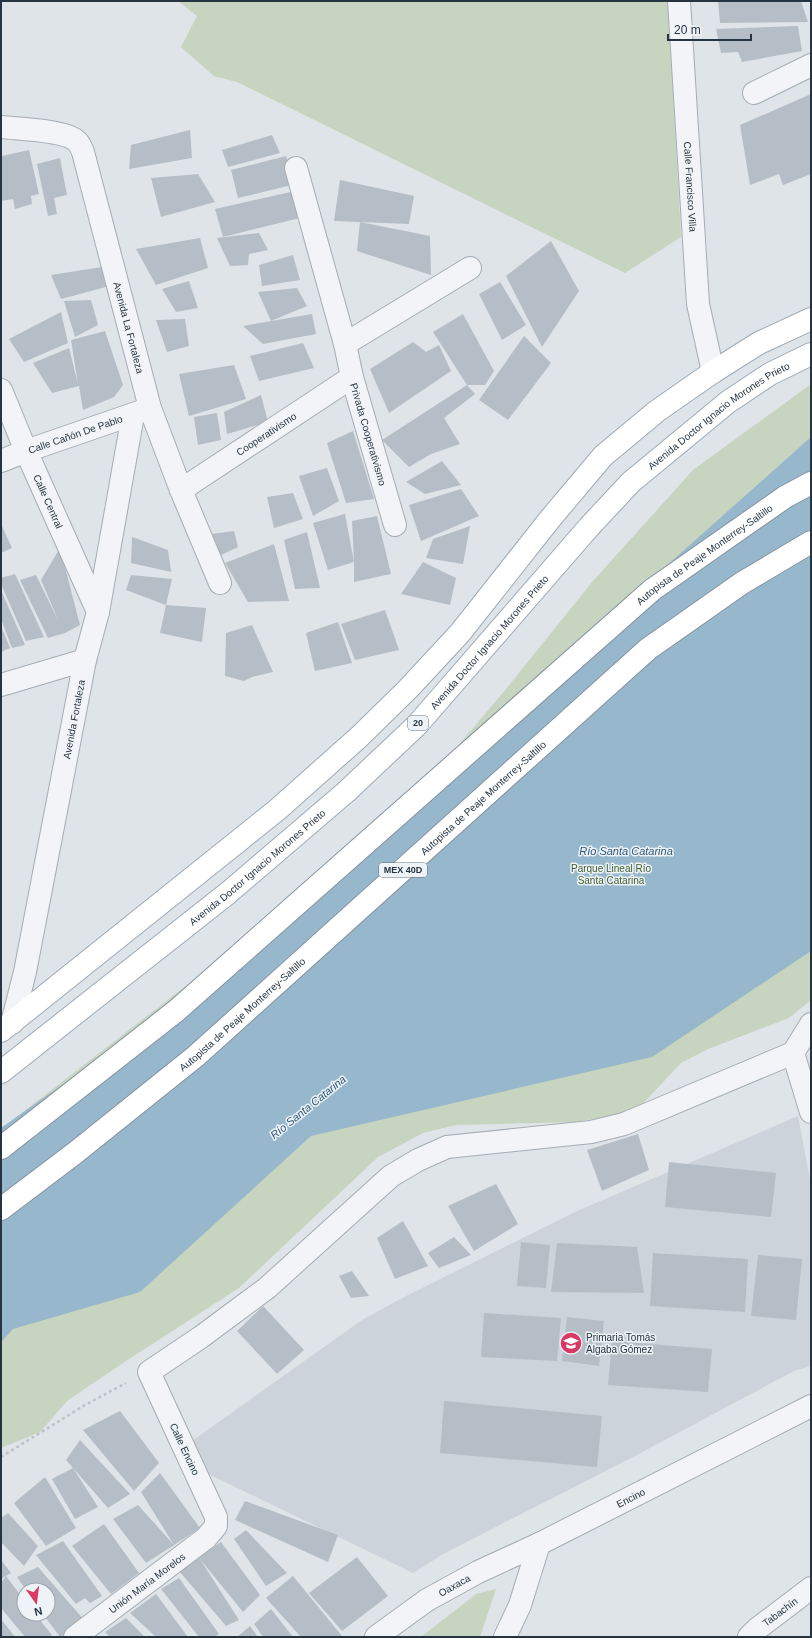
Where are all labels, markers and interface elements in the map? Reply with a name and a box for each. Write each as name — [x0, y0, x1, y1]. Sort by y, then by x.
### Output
scale bar — [668, 16, 751, 42]
text: 20 m — [674, 23, 701, 37]
street label: Calle Francisco Villa — [682, 141, 698, 233]
street label: Avenida La Fortaleza — [111, 281, 146, 375]
street label: Avenida Doctor Ignacio Morones Prieto — [646, 360, 792, 472]
street label: Privada Cooperativismo — [348, 382, 388, 487]
street label: Cooperativismo — [234, 410, 299, 458]
street label: Calle Cañón De Pablo — [27, 413, 124, 456]
street label: Calle Central — [31, 473, 65, 530]
street label: Autopista de Peaje Monterrey-Saltillo — [634, 502, 775, 607]
street label: Avenida Doctor Ignacio Morones Prieto — [428, 573, 551, 712]
street label: Avenida Fortaleza — [61, 678, 87, 760]
road number: 20 — [408, 716, 428, 730]
street label: Autopista de Peaje Monterrey-Saltillo — [418, 739, 548, 857]
street label: Avenida Doctor Ignacio Morones Prieto — [187, 807, 328, 927]
water label: Río Santa Catarina — [579, 845, 673, 857]
road number: MEX 40D — [379, 863, 427, 877]
park label: Parque Lineal Río Santa Catarina — [571, 863, 651, 886]
street label: Autopista de Peaje Monterrey-Saltillo — [177, 955, 308, 1073]
water label: Río Santa Catarina — [268, 1073, 348, 1141]
school or university icon: Primaria Tomás Algaba Gómez — [558, 1330, 584, 1356]
place label: Primaria Tomás Algaba Gómez — [586, 1332, 655, 1355]
street label: Calle Encino — [168, 1421, 202, 1477]
street label: Encino — [615, 1486, 647, 1510]
street label: Unión María Morelos — [107, 1551, 187, 1616]
street label: Oaxaca — [437, 1572, 473, 1599]
north arrow — [16, 1582, 56, 1622]
street label: Tabachín — [761, 1595, 800, 1629]
text: N — [33, 1605, 44, 1618]

